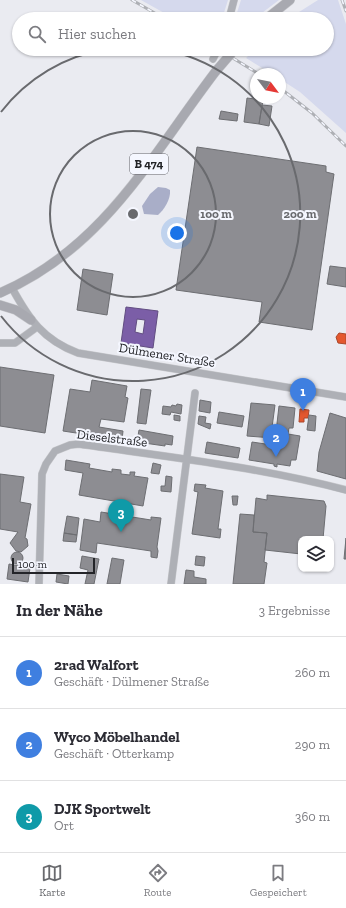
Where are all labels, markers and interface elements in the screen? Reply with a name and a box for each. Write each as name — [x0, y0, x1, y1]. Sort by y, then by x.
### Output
search box — [12, 12, 334, 56]
icon: search — [26, 23, 48, 45]
text: Hier suchen — [58, 25, 136, 43]
north arrow — [250, 68, 286, 104]
road number: B 474 — [130, 154, 168, 174]
centre of rings — [126, 207, 140, 221]
text: 100 m — [200, 207, 232, 221]
text: 200 m — [283, 207, 317, 221]
your location — [167, 223, 187, 243]
street label: Dülmener Straße — [118, 340, 216, 370]
pin: 1 — [290, 378, 316, 411]
pin: 2 — [263, 424, 289, 457]
street label: Dieselstraße — [76, 426, 148, 450]
pin: 3 — [108, 499, 134, 532]
map controls — [298, 536, 334, 572]
button: layers — [298, 536, 334, 572]
scale bar — [12, 556, 95, 575]
text: 100 m — [18, 558, 47, 571]
text: In der Nähe — [16, 600, 103, 620]
text: 3 Ergebnisse — [259, 603, 330, 618]
text: 2rad Walfort — [54, 656, 138, 674]
text: 1 — [26, 665, 32, 680]
text: 260 m — [295, 665, 330, 680]
text: Geschäft · Dülmener Straße — [54, 674, 209, 689]
text: Wyco Möbelhandel — [54, 728, 180, 746]
text: 2 — [26, 737, 32, 752]
text: 290 m — [295, 737, 330, 752]
text: Geschäft · Otterkamp — [54, 746, 174, 761]
text: DJK Sportwelt — [54, 800, 150, 818]
text: 3 — [26, 809, 32, 824]
text: 360 m — [295, 809, 330, 824]
text: Ort — [54, 818, 74, 833]
tab: Karte — [39, 862, 65, 899]
tab: Route — [144, 862, 171, 899]
tab: Gespeichert — [250, 862, 307, 899]

